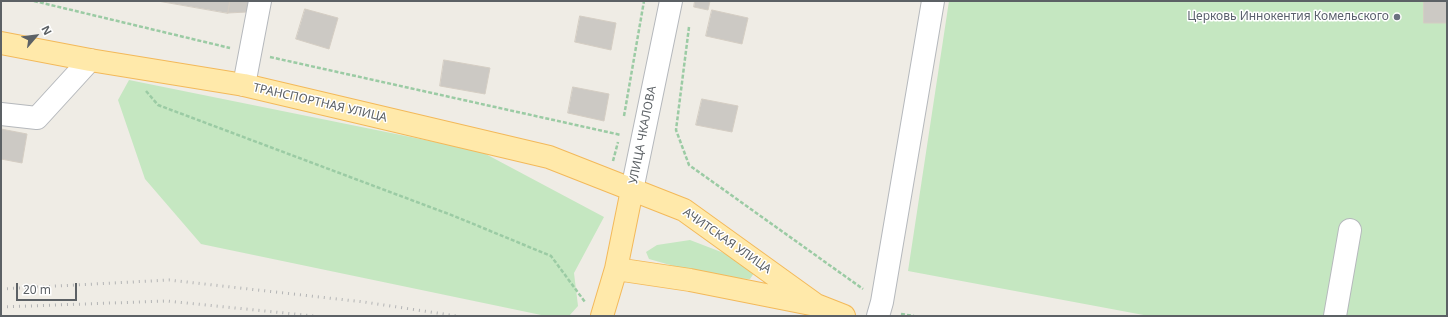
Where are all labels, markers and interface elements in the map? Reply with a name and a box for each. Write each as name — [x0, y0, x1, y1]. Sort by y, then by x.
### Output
place label: Церковь Иннокентия Комельского — [1187, 10, 1389, 24]
marker: Церковь Иннокентия Комельского — [1392, 12, 1402, 22]
north arrow — [16, 16, 56, 56]
text: N — [38, 23, 56, 38]
street label: ТРАНСПОРТНАЯ УЛИЦА — [252, 81, 388, 125]
street label: УЛИЦА ЧКАЛОВА — [626, 85, 660, 185]
street label: АЧИТСКАЯ УЛИЦА — [680, 205, 774, 277]
scale bar — [18, 275, 79, 301]
text: 20 m — [23, 281, 51, 298]

